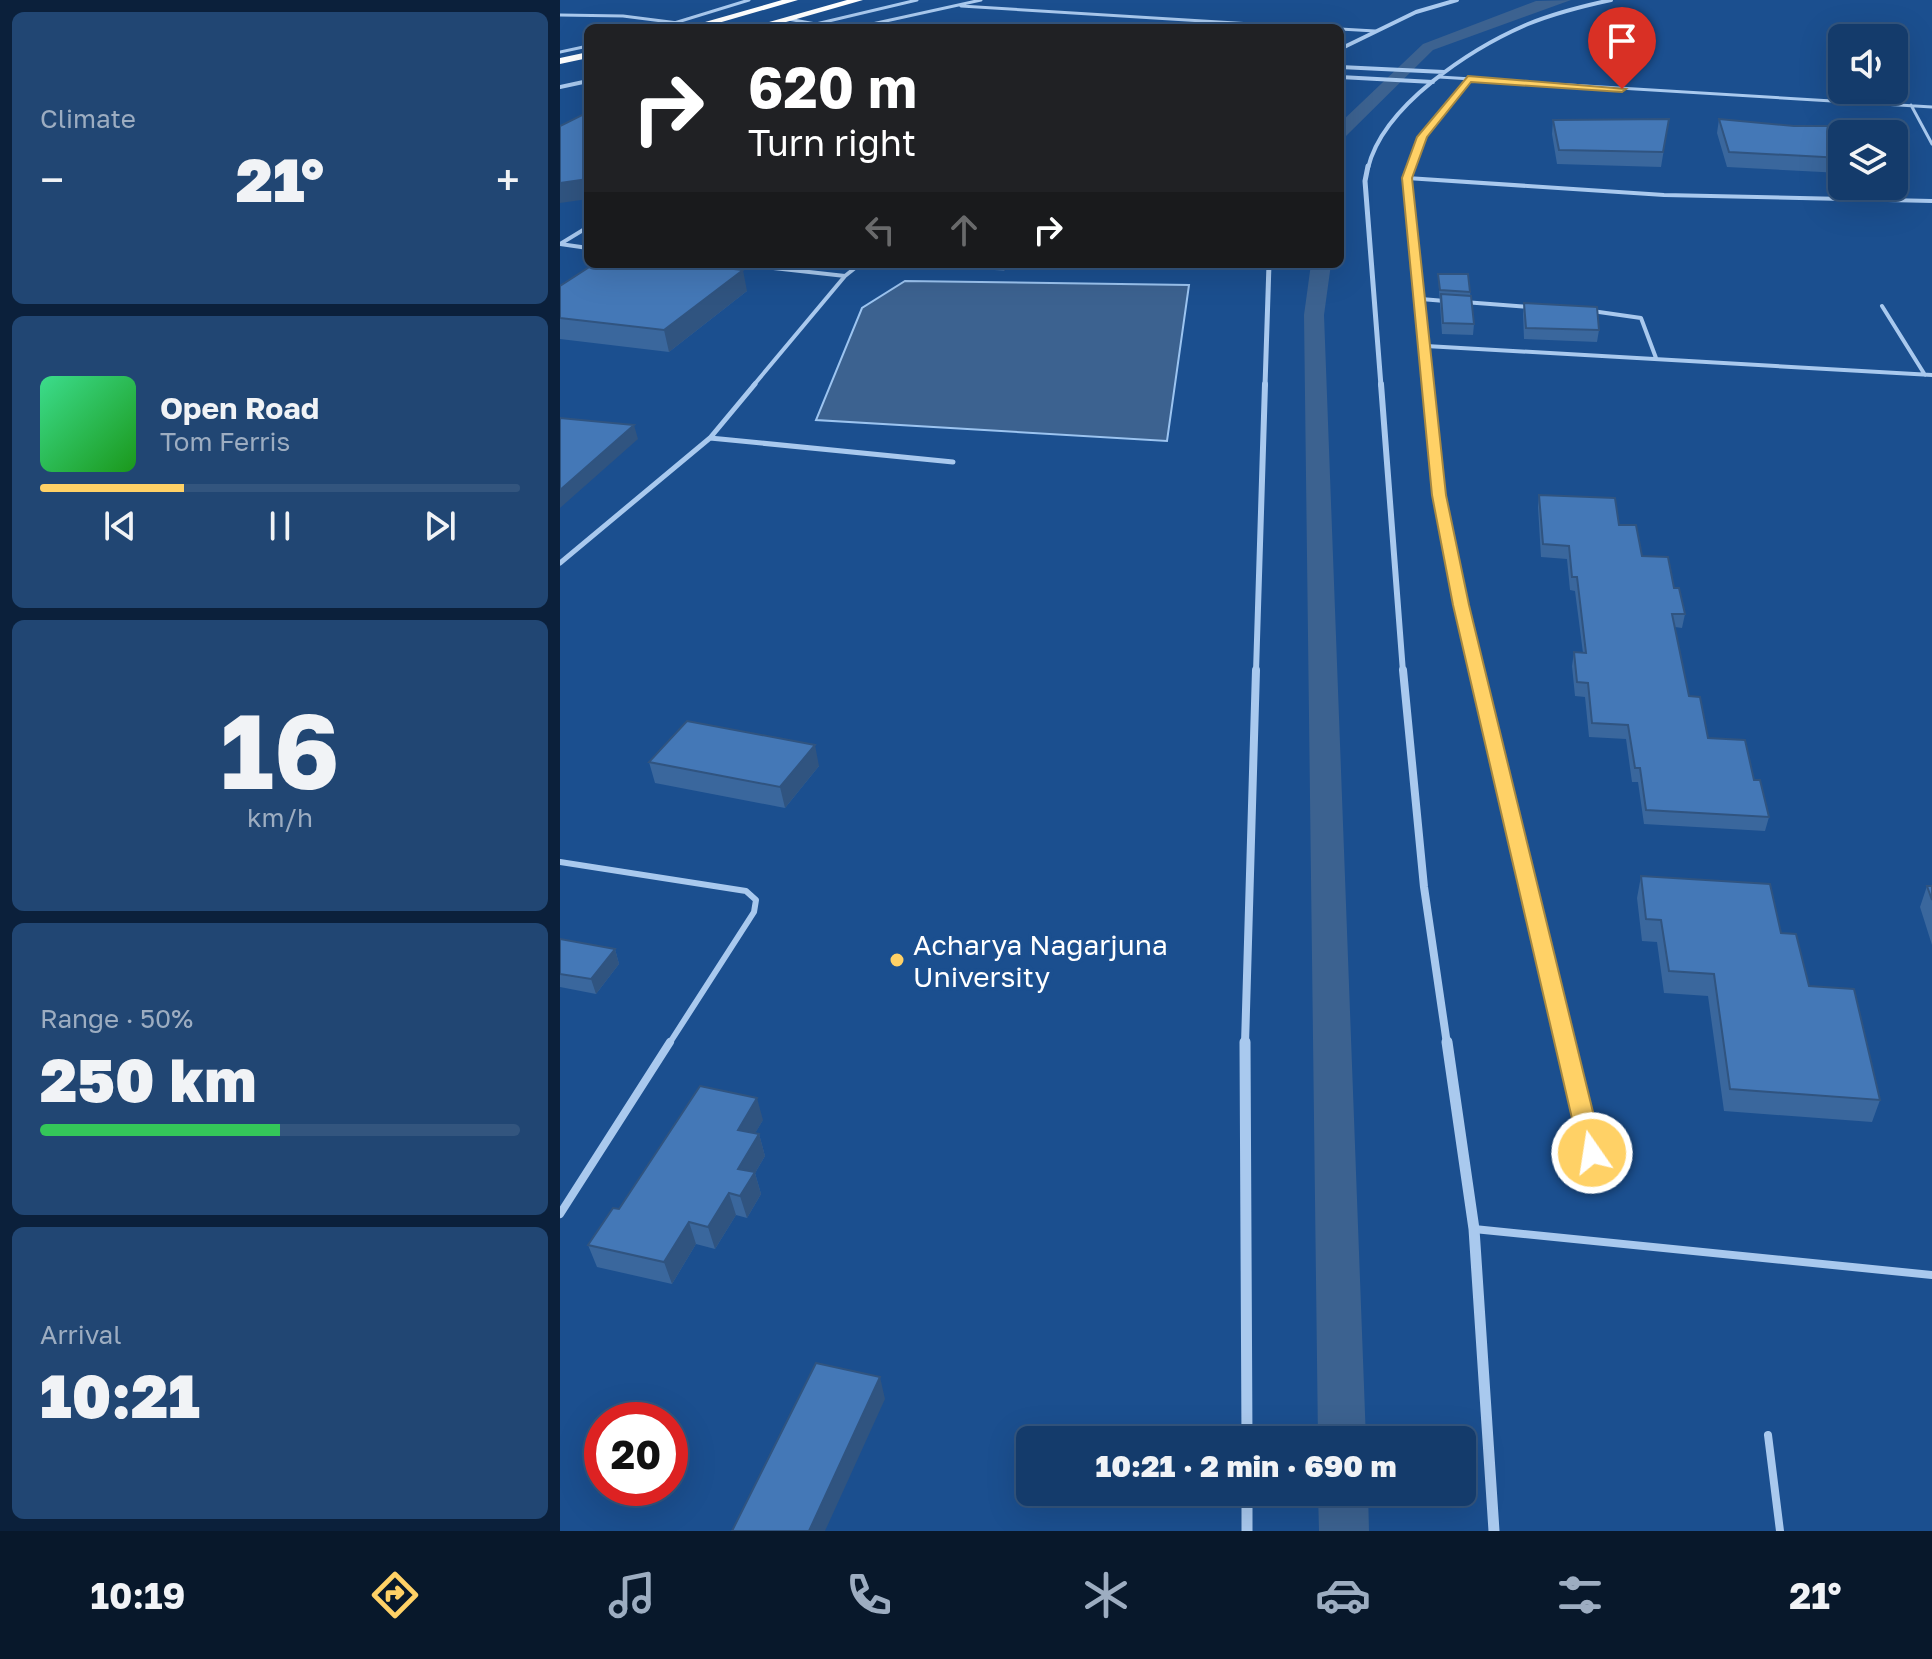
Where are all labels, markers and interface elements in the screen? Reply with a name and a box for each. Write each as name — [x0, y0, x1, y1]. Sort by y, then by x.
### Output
pin — [1588, 7, 1656, 89]
icon: arrive — [1600, 19, 1644, 63]
map controls — [1828, 24, 1908, 200]
button: sound — [1828, 24, 1908, 104]
text: 620 m — [748, 53, 917, 120]
icon: right — [616, 56, 720, 160]
text: Climate — [40, 103, 136, 134]
button: layers — [1828, 120, 1908, 200]
text: Turn right — [748, 121, 916, 164]
text: 21° — [236, 143, 324, 215]
text: − — [40, 153, 64, 206]
text: + — [496, 153, 520, 206]
icon: left — [858, 208, 902, 252]
icon: ahead — [942, 208, 986, 252]
icon: right — [1026, 208, 1070, 252]
text: Open Road — [160, 390, 319, 426]
text: Tom Ferris — [160, 426, 290, 457]
icon: previous — [98, 504, 142, 548]
icon: pause — [258, 504, 302, 548]
icon: next — [418, 504, 462, 548]
text: 16 — [220, 687, 340, 812]
text: km/h — [247, 802, 313, 833]
place label: Acharya Nagarjuna University — [913, 928, 1168, 993]
marker: Acharya Nagarjuna University — [888, 951, 906, 969]
text: Range · 50% — [40, 1003, 193, 1034]
text: 250 km — [40, 1043, 256, 1115]
position arrow — [1550, 1111, 1634, 1195]
text: Arrival — [40, 1319, 121, 1350]
text: 10:21 — [40, 1359, 200, 1431]
speed limit sign: 20 — [584, 1402, 688, 1506]
text: 10:21 · 2 min · 690 m — [1095, 1448, 1397, 1484]
icon: directions — [367, 1567, 423, 1623]
icon: music — [604, 1567, 660, 1623]
icon: phone — [841, 1567, 897, 1623]
icon: climate — [1078, 1567, 1134, 1623]
icon: car — [1315, 1567, 1371, 1623]
icon: filters — [1552, 1567, 1608, 1623]
text: 10:19 — [91, 1574, 185, 1617]
text: 21° — [1789, 1574, 1841, 1617]

